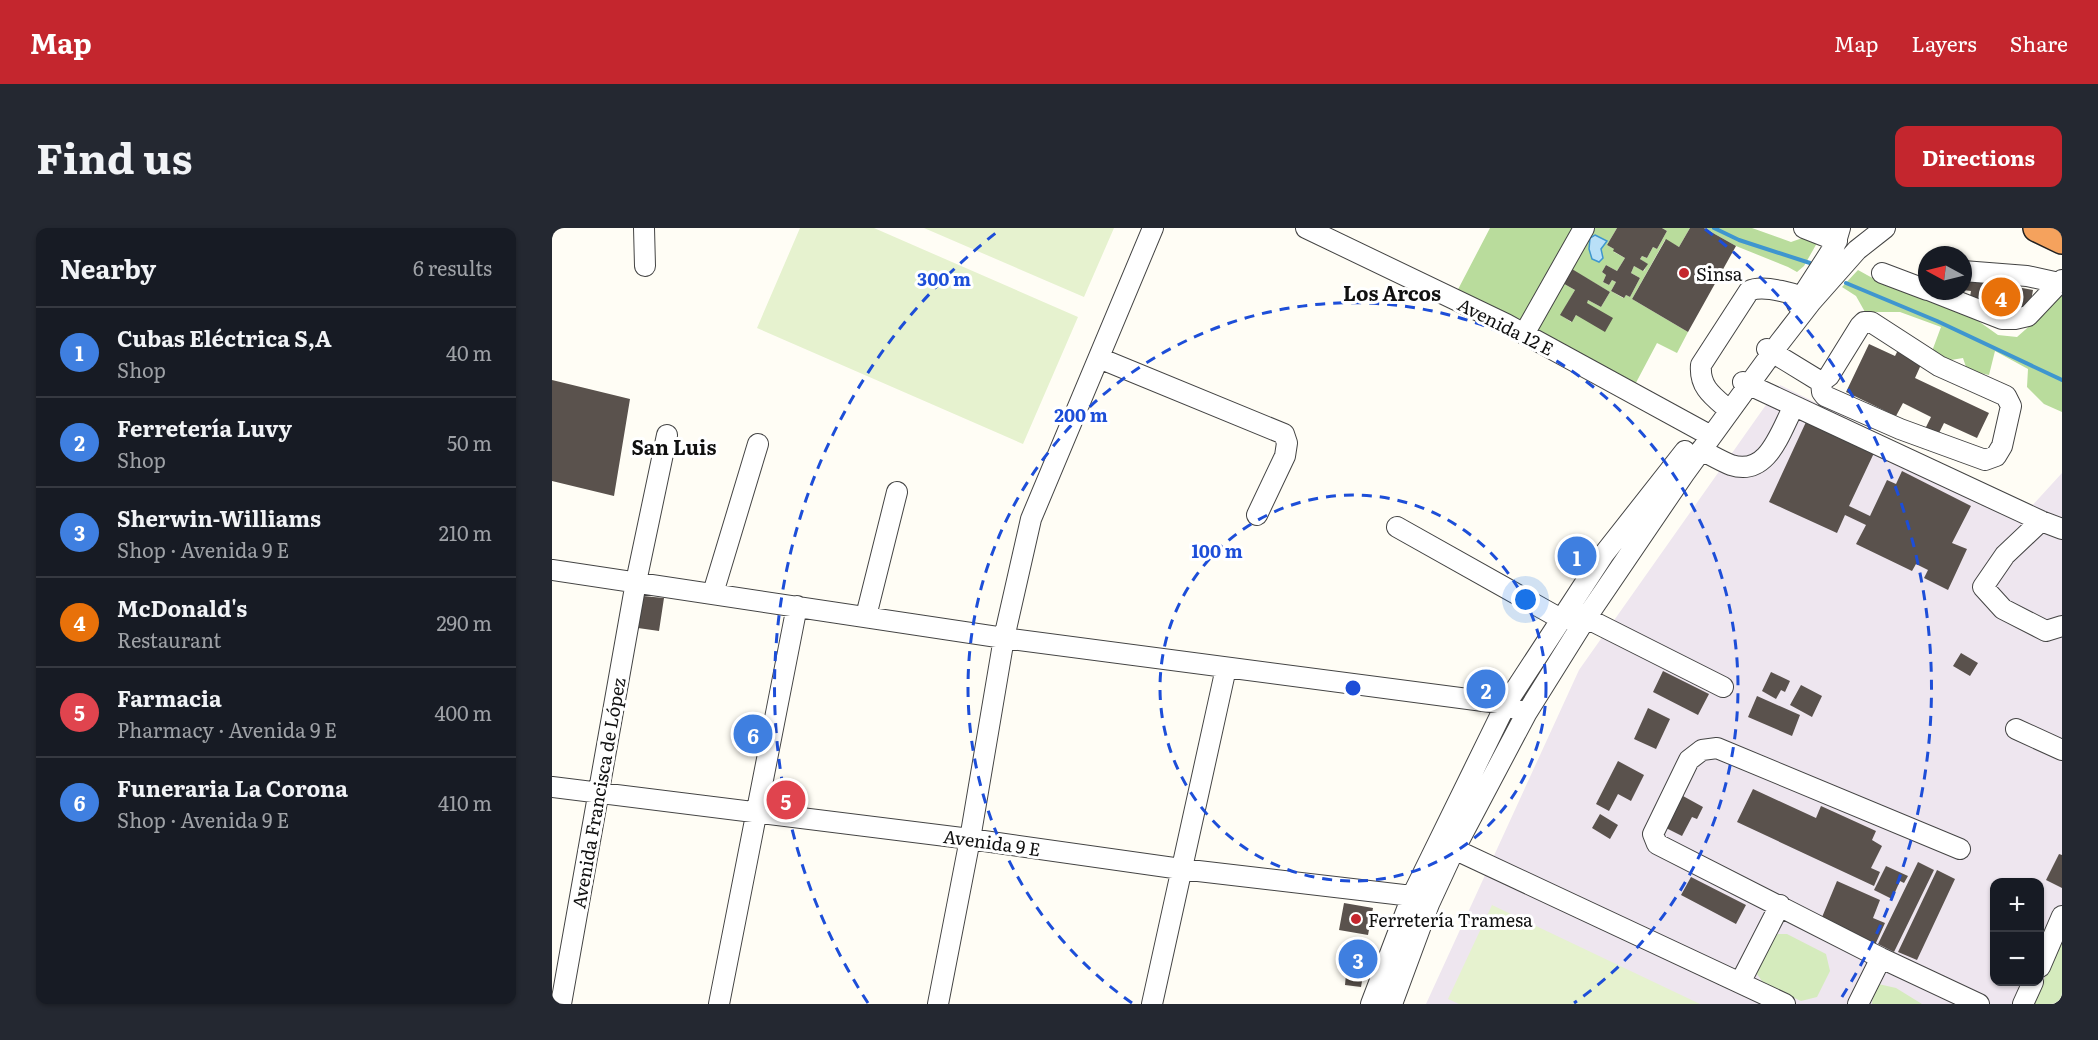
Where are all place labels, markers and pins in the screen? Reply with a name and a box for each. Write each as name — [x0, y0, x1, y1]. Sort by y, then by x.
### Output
place label: Sinsa — [1696, 260, 1743, 287]
marker: Sinsa — [1677, 266, 1691, 280]
pin: 4 — [1982, 274, 2020, 320]
pin: 1 — [1558, 534, 1596, 578]
pin: 2 — [1466, 666, 1506, 712]
centre of rings — [1343, 678, 1363, 698]
pin: 6 — [734, 712, 772, 756]
pin: 5 — [766, 778, 806, 822]
place label: Ferretería Tramesa — [1368, 906, 1533, 933]
marker: Ferretería Tramesa — [1349, 912, 1363, 926]
pin: 3 — [1338, 936, 1378, 982]

